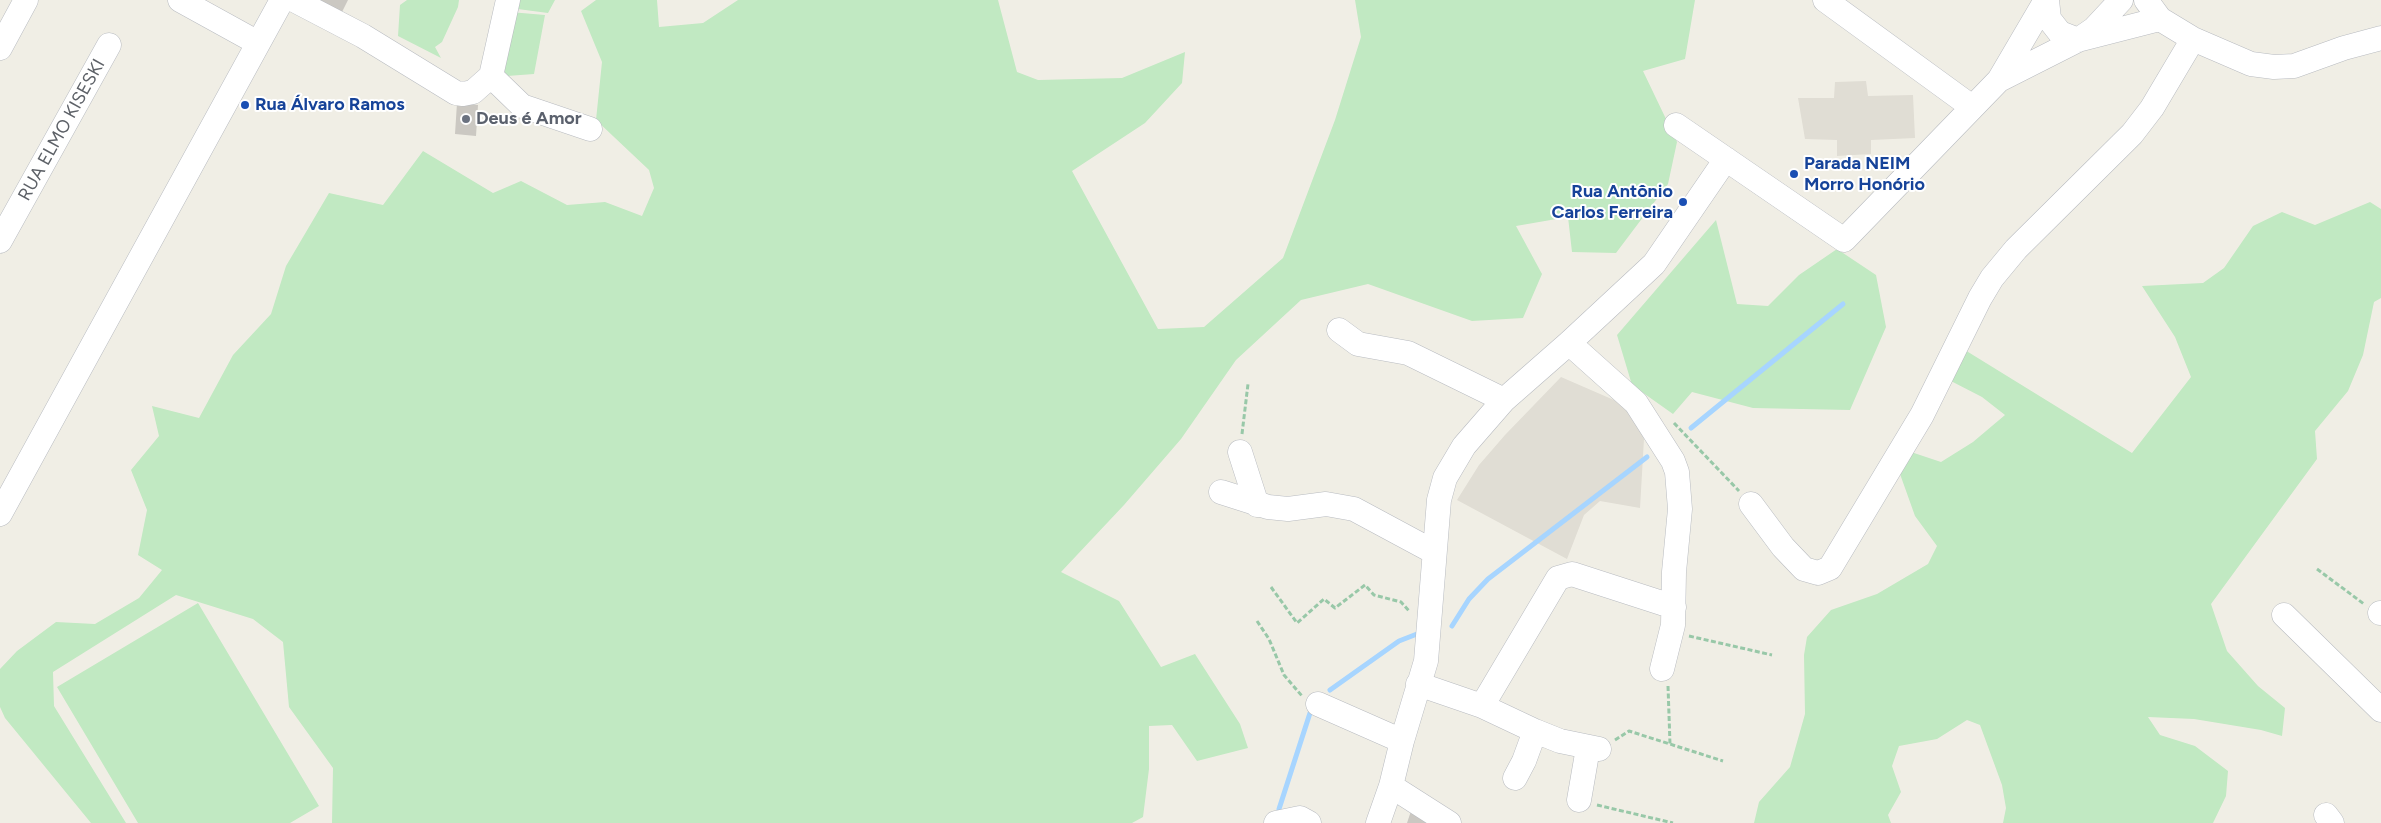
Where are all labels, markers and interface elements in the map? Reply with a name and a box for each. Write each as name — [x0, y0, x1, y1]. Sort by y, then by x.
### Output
street label: RUA ELMO KISESKI — [14, 55, 110, 205]
place label: Rua Álvaro Ramos — [255, 94, 405, 116]
marker: Rua Álvaro Ramos — [239, 99, 251, 111]
place label: Deus é Amor — [476, 108, 582, 130]
marker: Deus é Amor — [460, 113, 472, 125]
place label: Parada NEIM Morro Honório — [1804, 153, 1925, 195]
marker: Parada NEIM Morro Honório — [1788, 168, 1800, 180]
place label: Rua Antônio Carlos Ferreira — [1551, 181, 1673, 223]
marker: Rua Antônio Carlos Ferreira — [1677, 196, 1689, 208]

